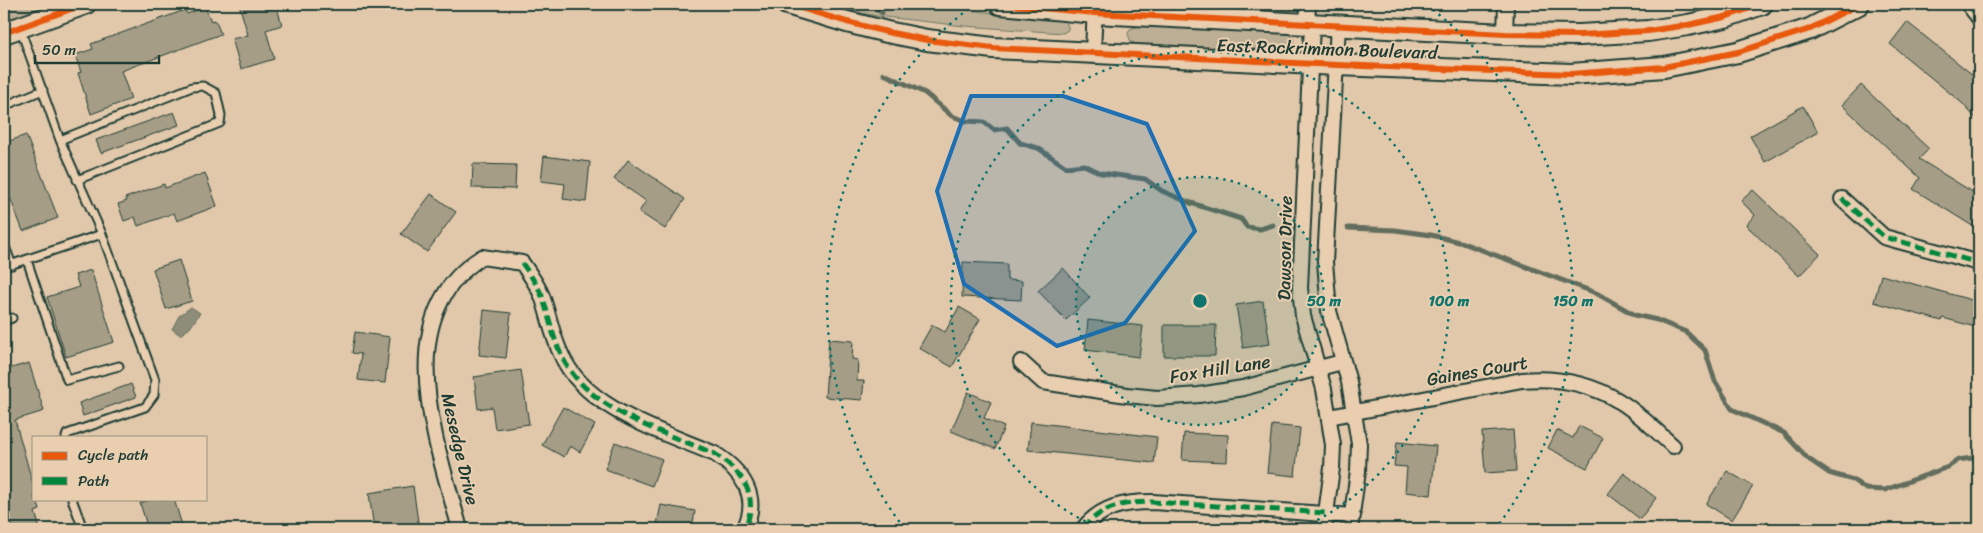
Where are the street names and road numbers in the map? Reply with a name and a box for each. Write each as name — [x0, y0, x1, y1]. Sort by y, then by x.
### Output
street label: East Rockrimmon Boulevard — [1216, 29, 1439, 69]
street label: Dawson Drive — [1268, 195, 1302, 301]
street label: Fox Hill Lane — [1167, 345, 1273, 393]
street label: Gaines Court — [1424, 346, 1530, 396]
street label: Mesedge Drive — [432, 390, 488, 508]

